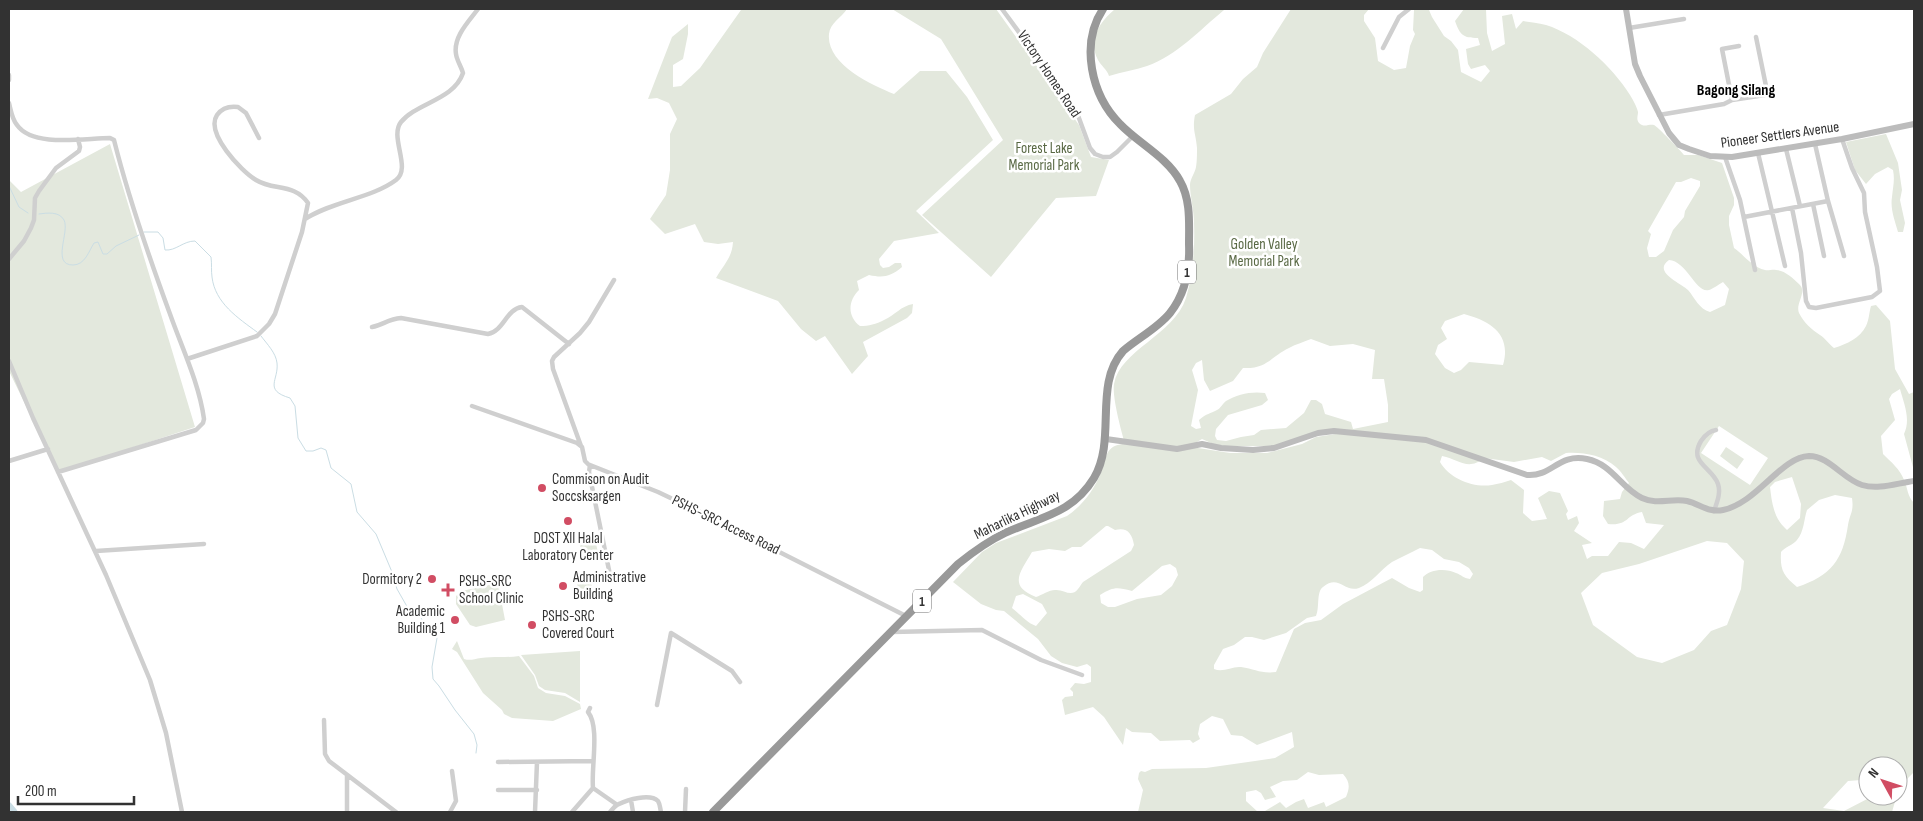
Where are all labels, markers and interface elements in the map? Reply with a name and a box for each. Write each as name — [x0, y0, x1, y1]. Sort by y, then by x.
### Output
street label: Victory Homes Road — [1013, 27, 1085, 121]
district label: Bagong Silang — [1697, 81, 1775, 100]
street label: Pioneer Settlers Avenue — [1720, 117, 1840, 153]
park label: Forest Lake Memorial Park — [1009, 139, 1080, 175]
park label: Golden Valley Memorial Park — [1229, 235, 1300, 271]
road number: 1 — [1178, 260, 1196, 284]
place label: Commison on Audit Soccsksargen — [552, 470, 650, 506]
marker: Commison on Audit Soccsksargen — [536, 482, 548, 494]
street label: Maharlika Highway — [971, 486, 1063, 544]
street label: PSHS-SRC Access Road — [669, 491, 783, 559]
marker: DOST XII Halal Laboratory Center — [562, 515, 574, 527]
place label: DOST XII Halal Laboratory Center — [522, 529, 614, 565]
place label: Administrative Building — [572, 568, 646, 604]
place label: Dormitory 2 — [362, 570, 422, 589]
place label: PSHS-SRC School Clinic — [459, 572, 524, 608]
marker: Dormitory 2 — [426, 573, 438, 585]
marker: Administrative Building — [557, 580, 569, 592]
marker: PSHS-SRC School Clinic — [441, 583, 455, 597]
road number: 1 — [913, 590, 931, 612]
place label: Academic Building 1 — [395, 602, 446, 638]
place label: PSHS-SRC Covered Court — [542, 607, 615, 643]
marker: Academic Building 1 — [449, 614, 461, 626]
marker: PSHS-SRC Covered Court — [526, 619, 538, 631]
north arrow — [1858, 756, 1908, 806]
text: N — [1865, 765, 1882, 781]
scale bar — [18, 774, 134, 806]
text: 200 m — [25, 782, 57, 801]

